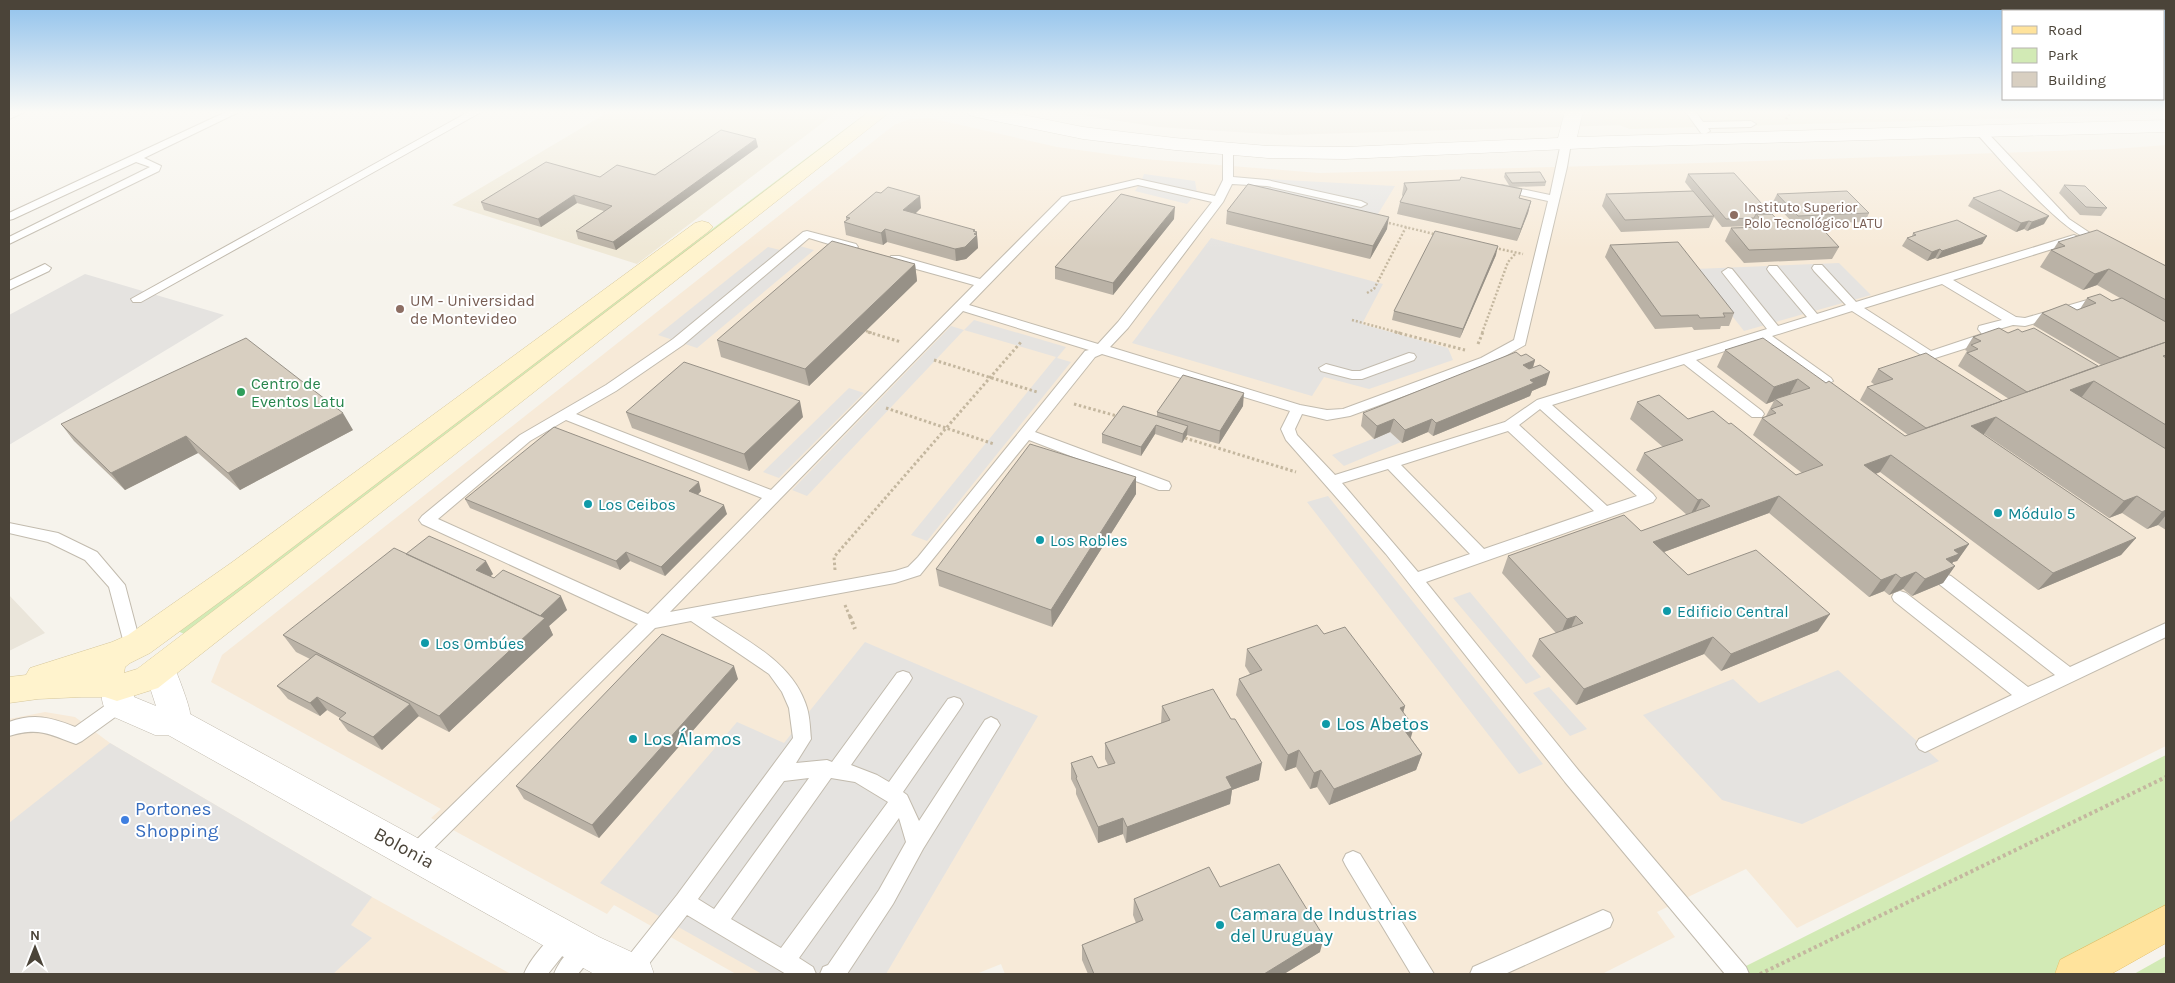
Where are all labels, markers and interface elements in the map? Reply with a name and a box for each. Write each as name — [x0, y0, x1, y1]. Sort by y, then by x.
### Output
legend — [2002, 10, 2165, 100]
text: Road — [2048, 21, 2083, 39]
text: Park — [2048, 46, 2078, 64]
text: Building — [2048, 71, 2106, 89]
place label: Instituto Superior Polo Tecnológico LATU — [1744, 199, 1883, 232]
marker: Instituto Superior Polo Tecnológico LATU — [1728, 209, 1740, 221]
place label: UM - Universidad de Montevideo — [410, 291, 535, 328]
marker: UM - Universidad de Montevideo — [394, 303, 406, 315]
place label: Centro de Eventos Latu — [251, 374, 345, 411]
marker: Centro de Eventos Latu — [235, 386, 247, 398]
place label: Los Ceibos — [598, 495, 676, 514]
marker: Los Ceibos — [582, 498, 594, 510]
place label: Módulo 5 — [2008, 504, 2076, 523]
marker: Módulo 5 — [1992, 507, 2004, 519]
place label: Los Robles — [1050, 531, 1128, 550]
marker: Los Robles — [1034, 534, 1046, 546]
place label: Edificio Central — [1677, 602, 1789, 621]
marker: Edificio Central — [1661, 605, 1673, 617]
place label: Los Ombúes — [435, 634, 525, 653]
marker: Los Ombúes — [419, 637, 431, 649]
place label: Los Abetos — [1336, 713, 1429, 735]
marker: Los Abetos — [1320, 718, 1332, 730]
place label: Los Álamos — [643, 727, 742, 750]
marker: Los Álamos — [627, 733, 639, 745]
place label: Portones Shopping — [135, 798, 219, 842]
marker: Portones Shopping — [119, 814, 131, 826]
street label: Bolonia — [370, 823, 438, 873]
place label: Camara de Industrias del Uruguay — [1230, 903, 1417, 947]
marker: Camara de Industrias del Uruguay — [1214, 919, 1226, 931]
north arrow — [10, 923, 60, 973]
text: N — [30, 927, 40, 944]

